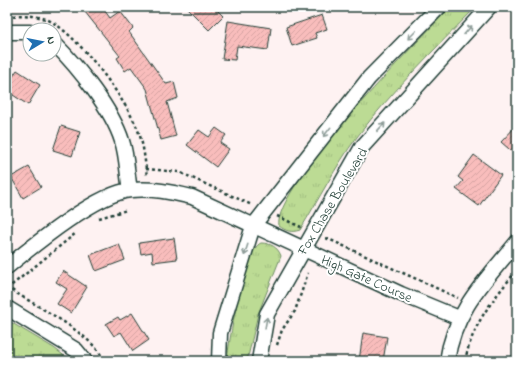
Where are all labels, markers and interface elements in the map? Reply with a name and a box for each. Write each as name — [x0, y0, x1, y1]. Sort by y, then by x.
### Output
north arrow — [22, 22, 62, 62]
one-way arrow — [463, 25, 472, 36]
one-way arrow — [407, 30, 417, 40]
text: N — [42, 35, 59, 45]
one-way arrow — [376, 122, 385, 132]
one-way arrow — [322, 127, 331, 138]
street label: Fox Chase Boulevard — [292, 144, 374, 260]
one-way arrow — [242, 243, 249, 256]
street label: High Gate Course — [317, 250, 416, 310]
one-way arrow — [262, 316, 270, 329]

